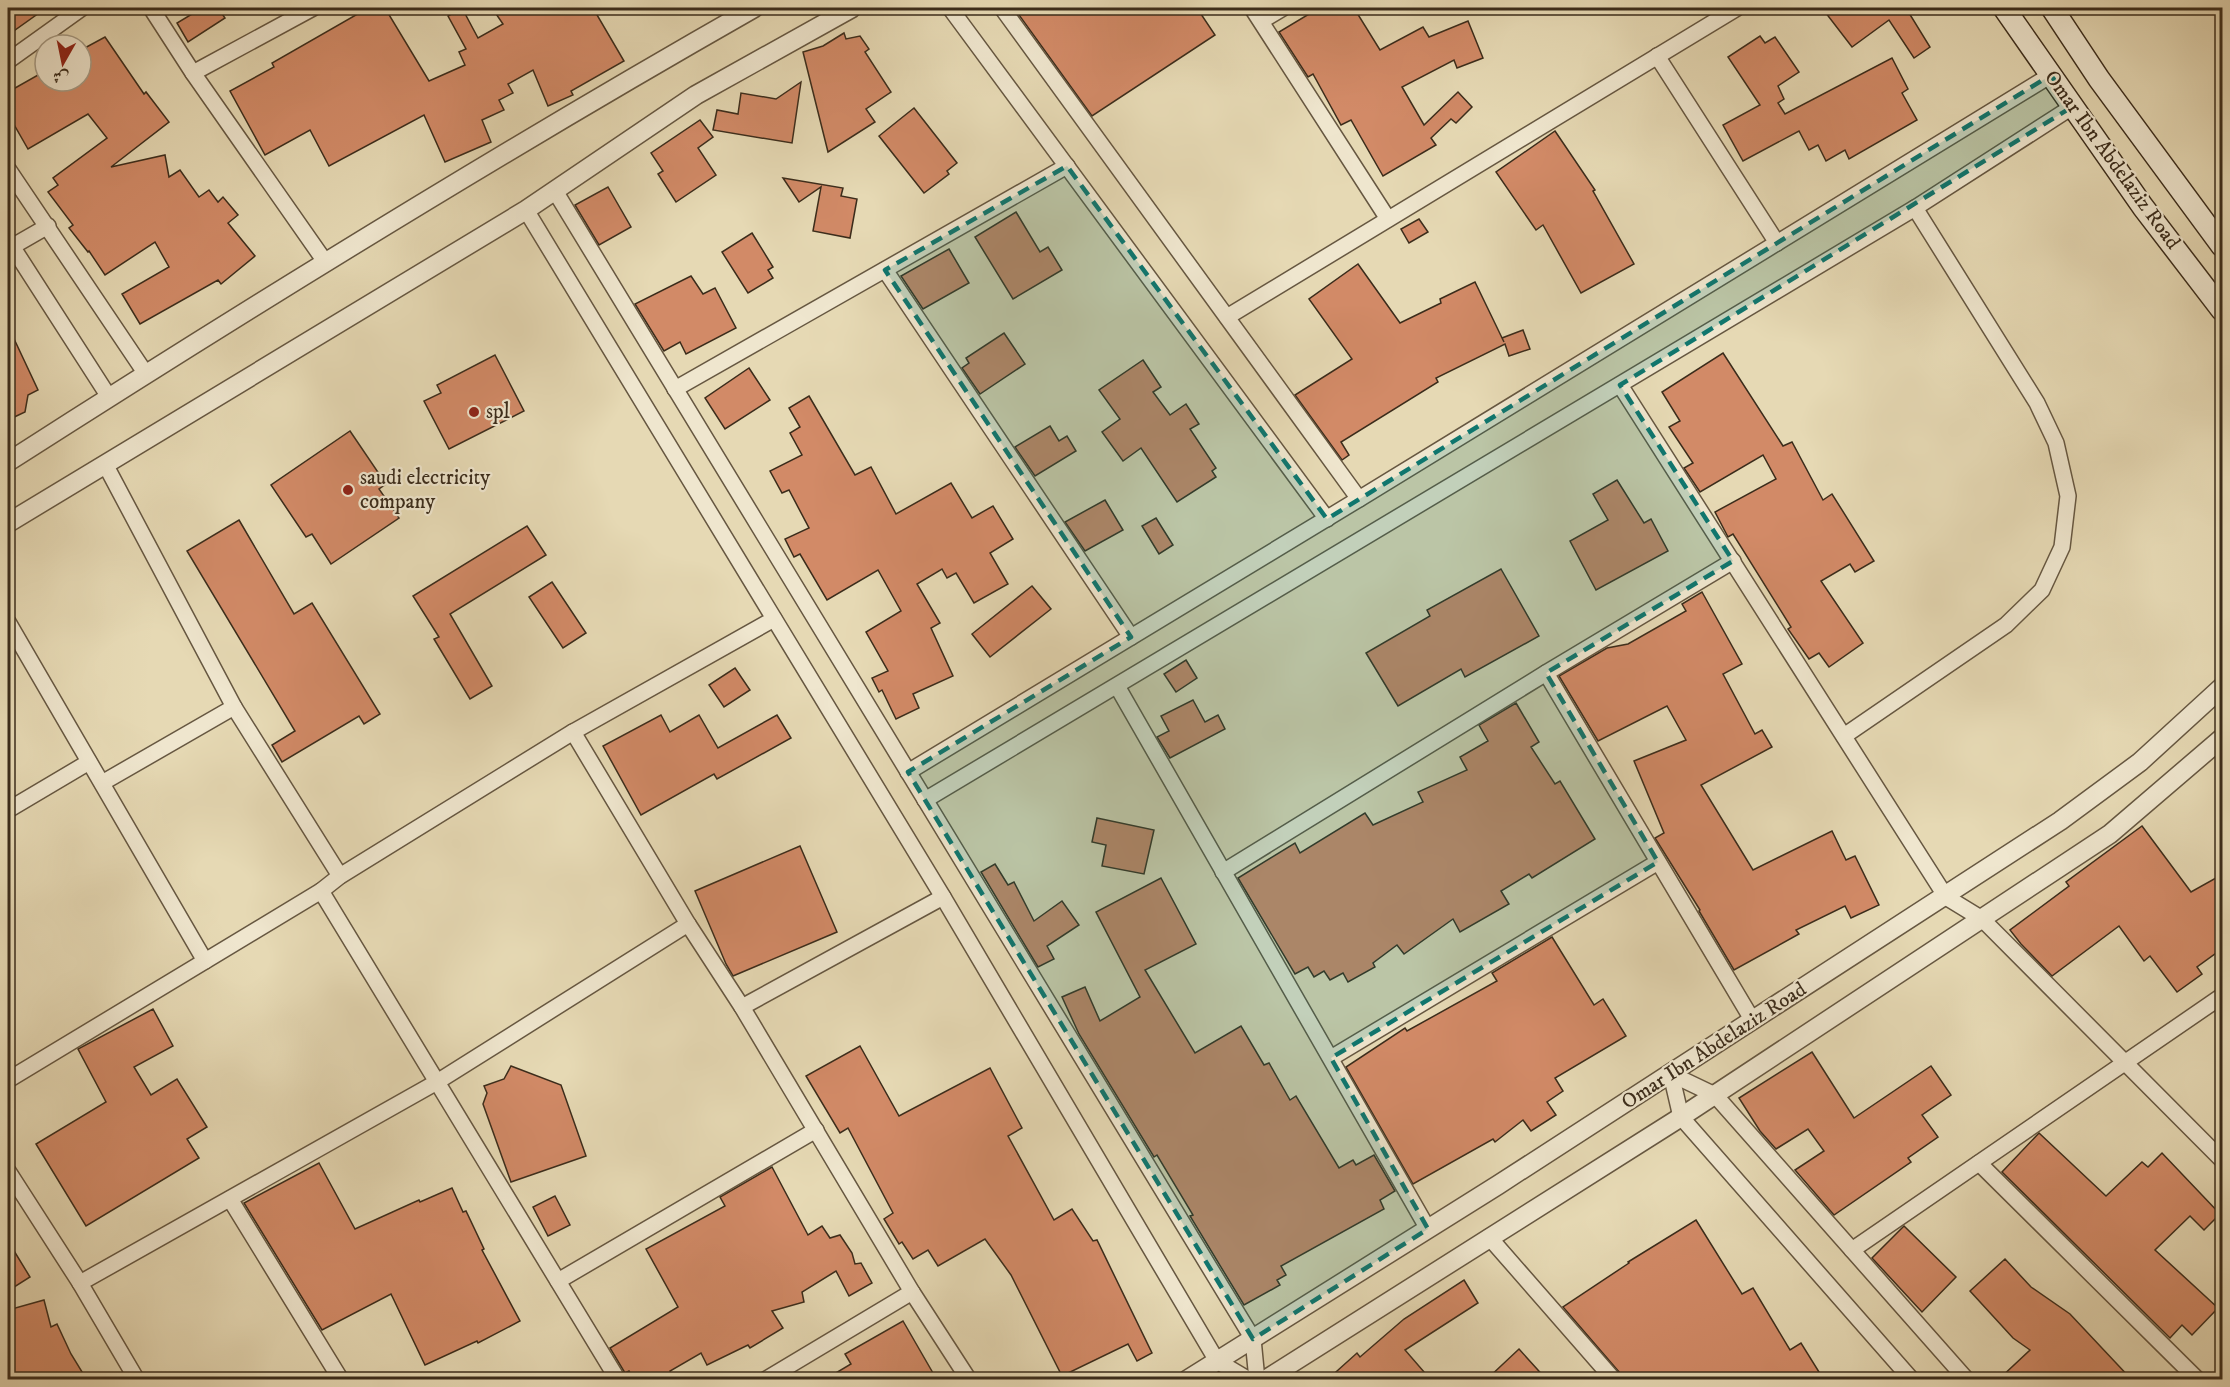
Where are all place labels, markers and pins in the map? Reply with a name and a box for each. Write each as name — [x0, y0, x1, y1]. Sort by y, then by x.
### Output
place label: spl — [486, 399, 510, 425]
marker: spl — [467, 405, 481, 419]
place label: saudi electricity company — [360, 465, 491, 515]
marker: saudi electricity company — [341, 483, 355, 497]

